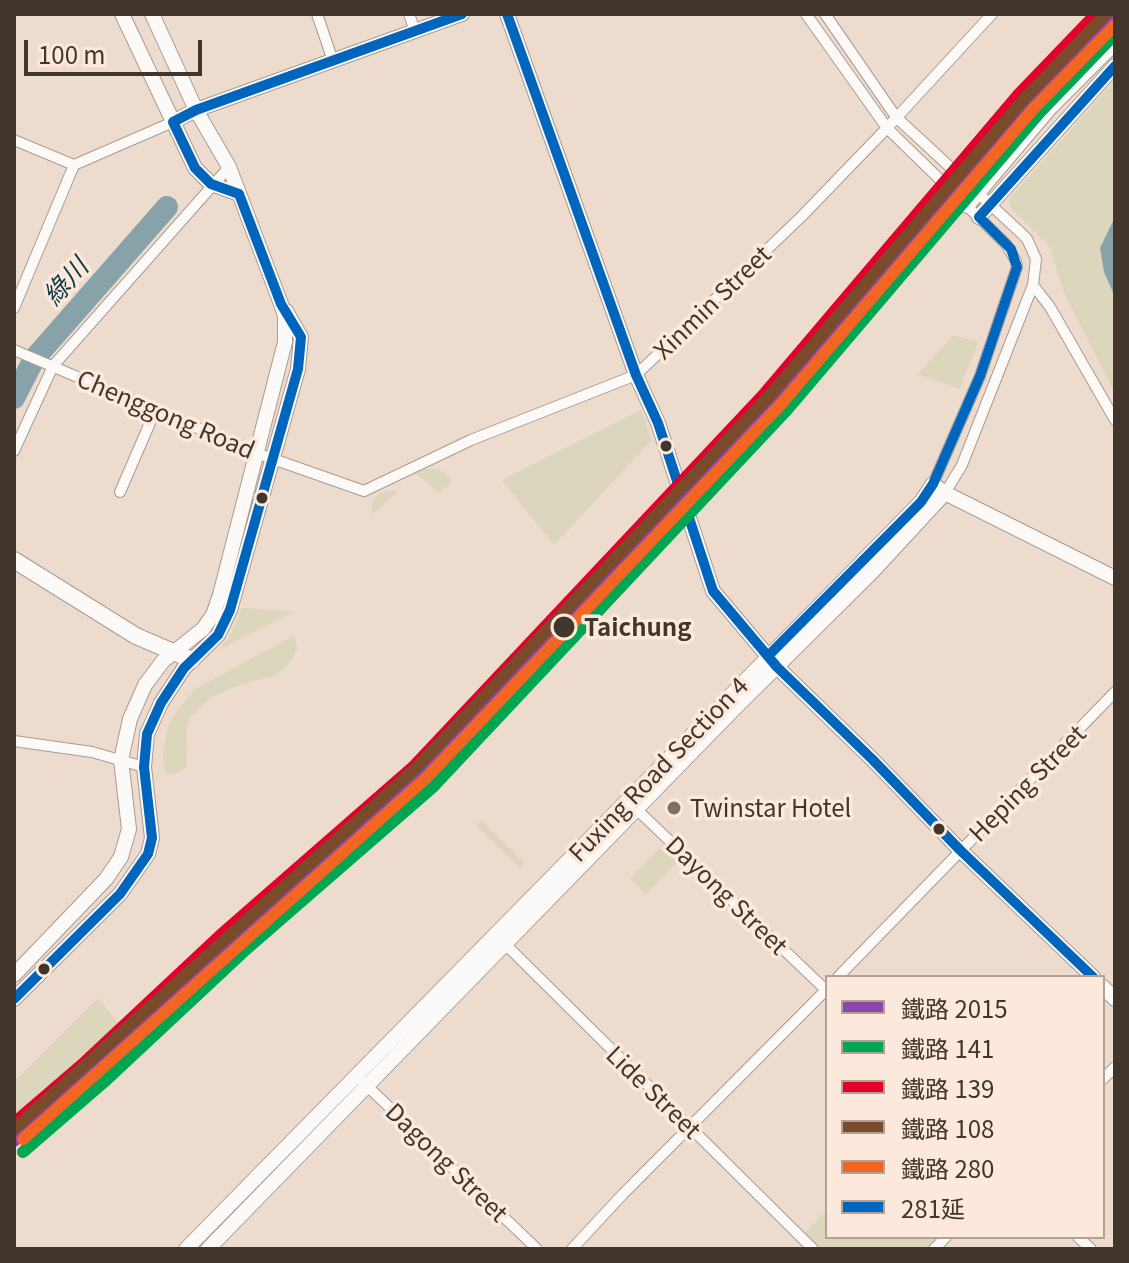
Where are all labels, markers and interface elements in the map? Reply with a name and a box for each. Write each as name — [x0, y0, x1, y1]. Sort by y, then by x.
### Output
scale bar — [28, 24, 206, 74]
text: 100 m — [38, 36, 106, 71]
street label: Xinmin Street — [648, 239, 776, 365]
water label: 綠川 — [36, 251, 94, 311]
street label: Chenggong Road — [73, 364, 259, 464]
unlabelled marker — [658, 438, 674, 454]
unlabelled marker — [254, 490, 270, 506]
place label: Taichung — [584, 613, 692, 641]
marker: Taichung — [551, 614, 577, 640]
street label: Fuxing Road Section 4 — [562, 671, 754, 867]
street label: Heping Street — [963, 719, 1091, 847]
place label: Twinstar Hotel — [690, 794, 851, 822]
marker: Twinstar Hotel — [665, 799, 683, 817]
unlabelled marker — [931, 821, 947, 837]
street label: Dayong Street — [660, 830, 794, 960]
unlabelled marker — [36, 961, 52, 977]
legend — [825, 975, 1105, 1239]
text: 鐵路 2015 — [901, 990, 1008, 1025]
text: 鐵路 141 — [901, 1030, 994, 1065]
street label: Lide Street — [601, 1040, 707, 1144]
text: 鐵路 139 — [901, 1070, 994, 1105]
street label: Dagong Street — [380, 1097, 514, 1227]
text: 鐵路 108 — [901, 1110, 994, 1145]
text: 鐵路 280 — [901, 1150, 994, 1185]
text: 281延 — [901, 1190, 965, 1225]

